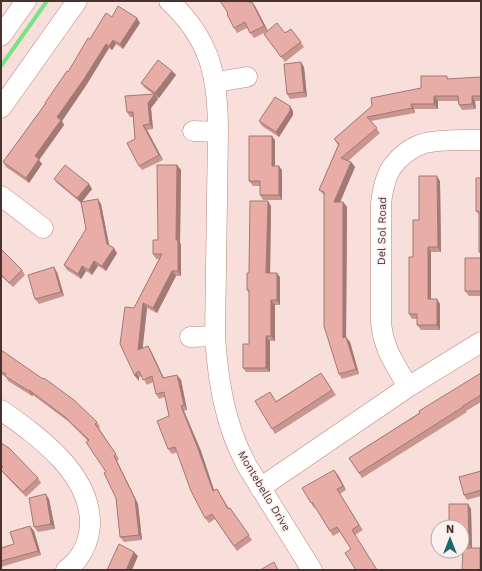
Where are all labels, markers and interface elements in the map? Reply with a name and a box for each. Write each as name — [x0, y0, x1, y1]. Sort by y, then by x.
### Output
street label: Del Sol Road — [375, 197, 389, 265]
street label: Montebello Drive — [235, 449, 293, 533]
north arrow — [430, 519, 470, 559]
text: N — [446, 523, 454, 536]

